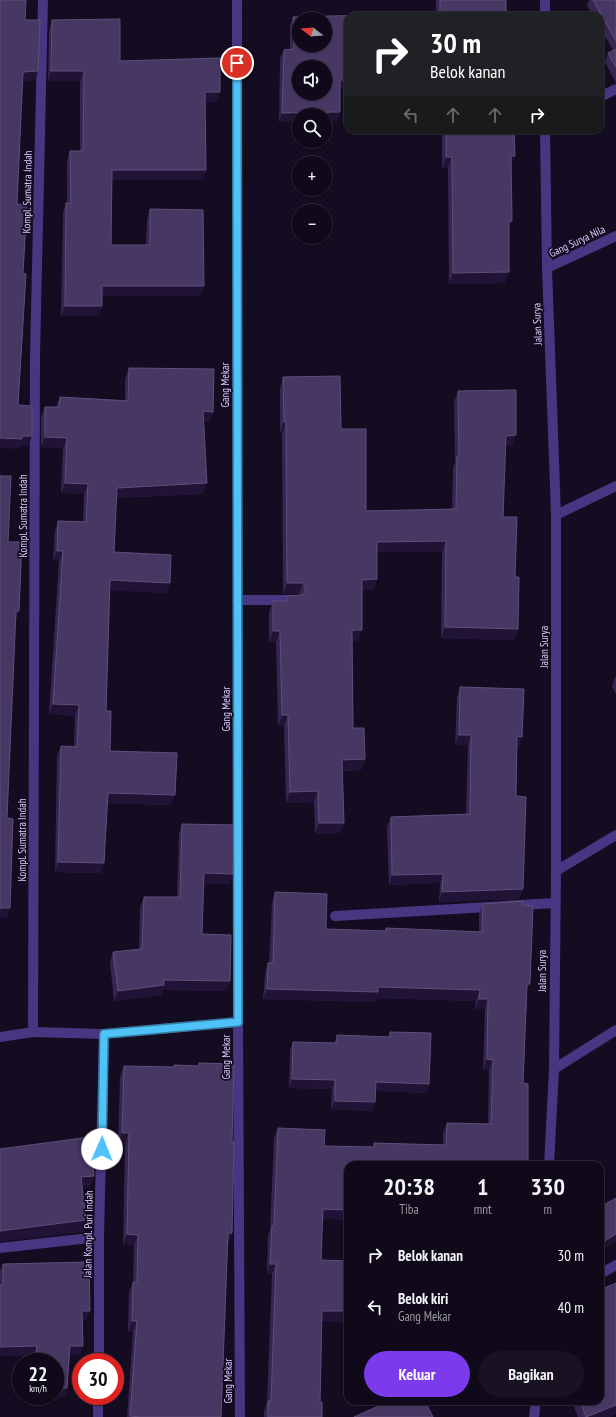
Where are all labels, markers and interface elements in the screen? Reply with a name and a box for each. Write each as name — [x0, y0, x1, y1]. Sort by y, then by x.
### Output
north arrow — [292, 12, 332, 52]
map controls — [292, 12, 332, 244]
text: 30 m — [430, 24, 481, 61]
icon: right — [364, 28, 416, 80]
pin — [220, 46, 254, 80]
icon: arrive — [226, 52, 248, 74]
button: sound — [292, 60, 332, 100]
text: Belok kanan — [430, 60, 505, 83]
icon: left — [400, 104, 422, 126]
icon: ahead — [442, 104, 464, 126]
icon: ahead — [484, 104, 506, 126]
icon: right — [526, 104, 548, 126]
button: search — [292, 108, 332, 148]
street label: Kompl. Sumatra Indah — [19, 150, 35, 234]
button: + — [292, 156, 332, 196]
button: − — [292, 204, 332, 244]
street label: Gang Surya Nila — [547, 222, 607, 260]
street label: Jalan Surya — [529, 303, 545, 346]
street label: Gang Mekar — [218, 363, 232, 407]
street label: Kompl. Sumatra Indah — [16, 474, 30, 558]
street label: Jalan Surya — [537, 626, 551, 669]
street label: Gang Mekar — [219, 687, 233, 731]
street label: Kompl. Sumatra Indah — [15, 798, 29, 882]
street label: Jalan Surya — [535, 950, 549, 993]
street label: Gang Mekar — [219, 1035, 233, 1079]
position arrow — [81, 1128, 123, 1170]
text: 20:38 — [383, 1171, 435, 1202]
text: 1 — [477, 1171, 488, 1202]
text: 330 — [531, 1171, 565, 1202]
street label: Jalan Kompl. Puri Indah — [80, 1190, 96, 1279]
text: Tiba — [399, 1201, 419, 1218]
text: mnt — [474, 1201, 492, 1218]
text: m — [544, 1201, 552, 1218]
icon: right — [364, 1244, 386, 1266]
text: Belok kanan — [398, 1246, 463, 1265]
text: 30 m — [558, 1246, 584, 1265]
text: Belok kiri — [398, 1289, 448, 1308]
icon: left — [364, 1296, 386, 1318]
text: 40 m — [558, 1298, 584, 1317]
text: Gang Mekar — [398, 1308, 451, 1325]
button: Keluar — [364, 1351, 470, 1397]
button: Bagikan — [478, 1351, 584, 1397]
speed limit sign: 30 — [72, 1353, 124, 1405]
street label: Gang Mekar — [221, 1359, 235, 1403]
text: 22 — [28, 1361, 48, 1387]
text: km/h — [29, 1382, 47, 1395]

